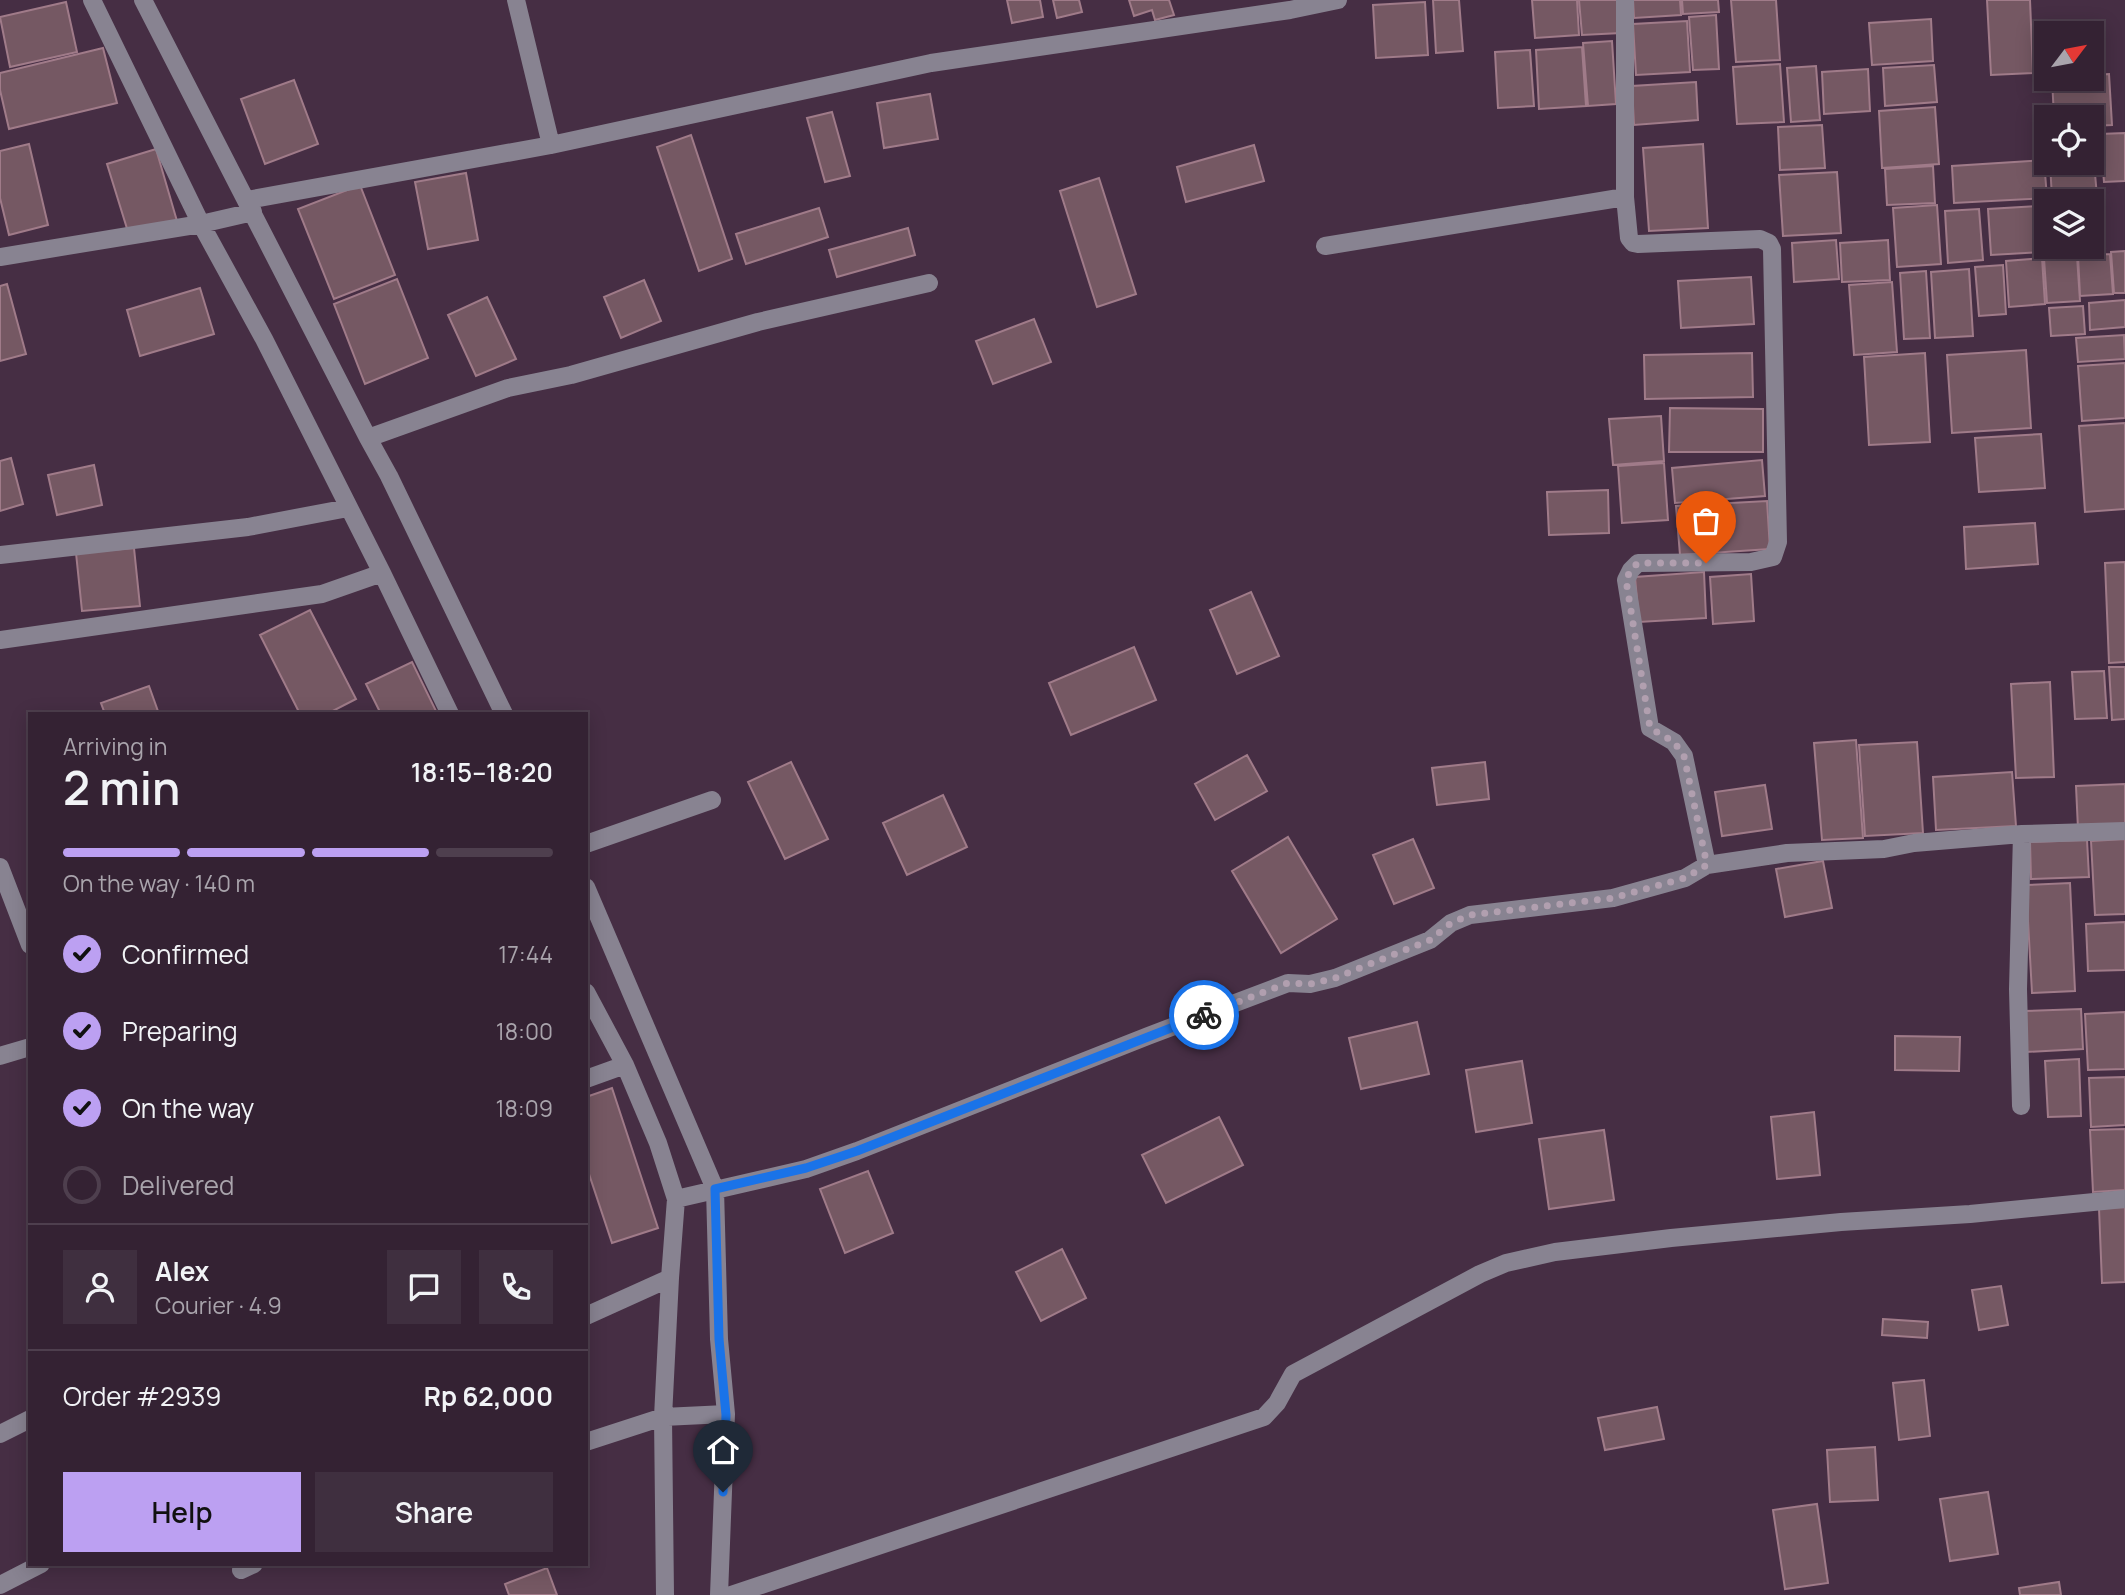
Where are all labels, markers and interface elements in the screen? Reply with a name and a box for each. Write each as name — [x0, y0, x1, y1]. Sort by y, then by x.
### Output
north arrow — [2034, 21, 2104, 91]
map controls — [2034, 21, 2104, 259]
button: locate — [2034, 105, 2104, 175]
button: layers — [2034, 189, 2104, 259]
pin — [1676, 491, 1736, 563]
icon: bag — [1687, 502, 1725, 540]
text: Arriving in — [63, 730, 168, 762]
text: 18:15–18:20 — [411, 754, 553, 790]
text: 2 min — [63, 756, 180, 819]
text: On the way · 140 m — [63, 867, 255, 899]
icon: check — [63, 935, 101, 973]
text: Confirmed — [122, 936, 249, 972]
text: 17:44 — [498, 938, 553, 970]
courier — [1169, 980, 1239, 1050]
icon: bike — [1185, 996, 1223, 1034]
icon: check — [63, 1012, 101, 1050]
text: Preparing — [122, 1013, 238, 1049]
text: 18:00 — [496, 1015, 553, 1047]
icon: check — [63, 1089, 101, 1127]
text: On the way — [122, 1090, 254, 1126]
text: 18:09 — [496, 1092, 553, 1124]
text: Delivered — [122, 1167, 234, 1203]
button: person — [63, 1250, 137, 1324]
button: chat — [387, 1250, 461, 1324]
button: phone — [479, 1250, 553, 1324]
text: Alex — [155, 1253, 209, 1289]
text: Courier · 4.9 — [155, 1289, 282, 1321]
text: Order #2939 — [63, 1378, 222, 1414]
text: Rp 62,000 — [424, 1378, 553, 1414]
pin — [693, 1420, 753, 1492]
icon: home — [704, 1431, 742, 1469]
button: Help — [63, 1472, 301, 1552]
button: Share — [315, 1472, 553, 1552]

